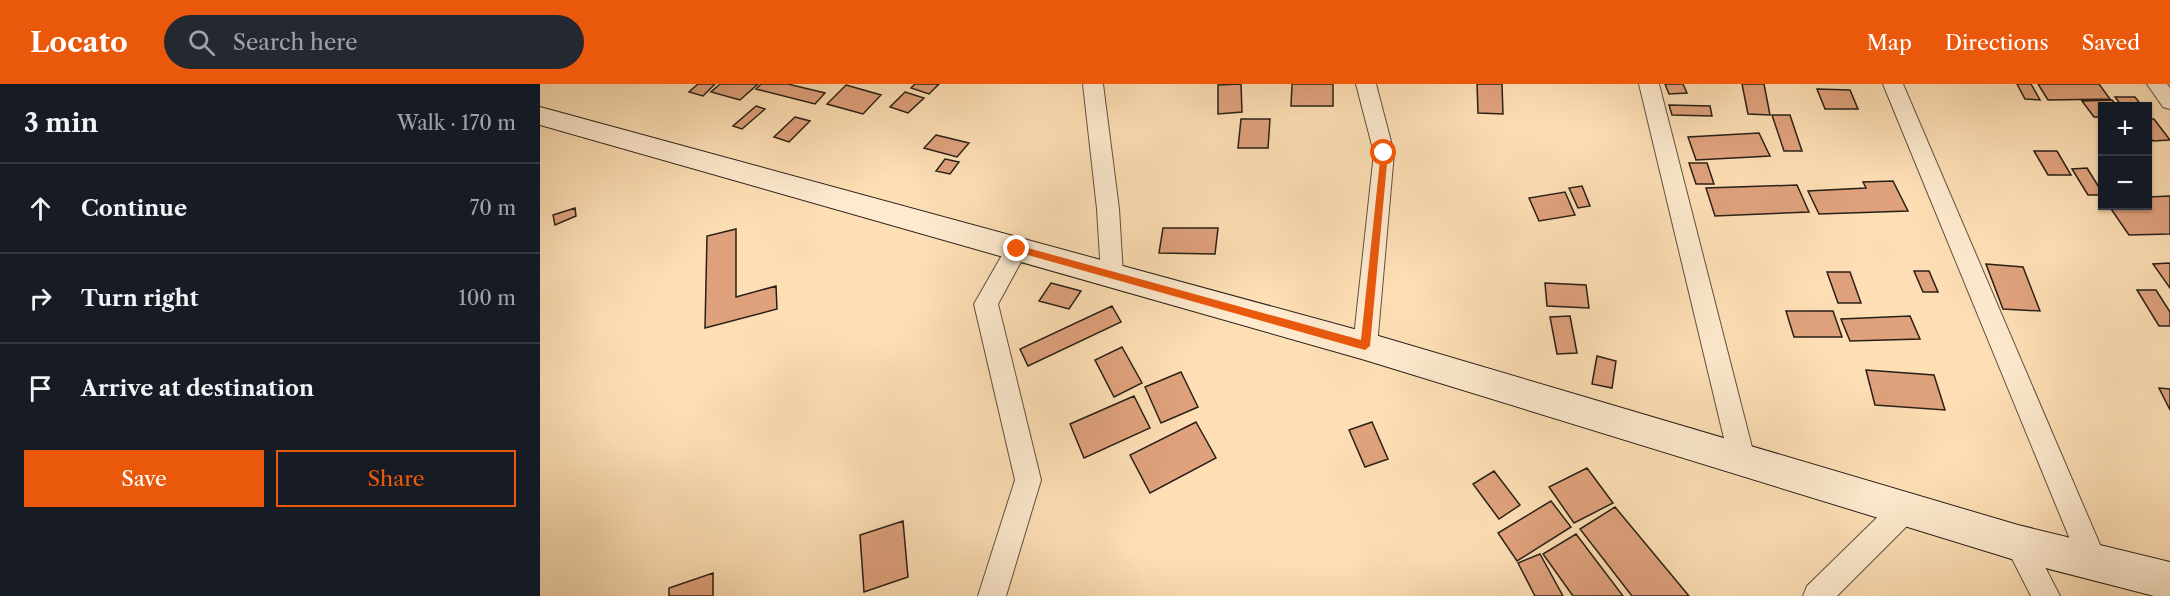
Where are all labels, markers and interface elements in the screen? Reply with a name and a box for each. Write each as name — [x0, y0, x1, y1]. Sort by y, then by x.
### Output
search box — [164, 15, 584, 69]
text: Locato — [30, 25, 128, 59]
icon: search — [185, 26, 218, 59]
text: Search here — [233, 29, 358, 56]
text: Map — [1867, 30, 1912, 55]
text: Directions — [1945, 30, 2049, 55]
text: Saved — [2082, 30, 2140, 55]
map controls — [2098, 102, 2152, 210]
button: + — [2098, 102, 2152, 156]
text: 3 min — [24, 107, 98, 139]
text: Walk · 170 m — [397, 111, 516, 135]
route start — [1370, 139, 1396, 165]
button: − — [2098, 156, 2152, 210]
icon: ahead — [24, 192, 57, 225]
text: Continue — [81, 195, 187, 222]
text: 70 m — [470, 196, 516, 220]
route end — [1003, 235, 1029, 261]
icon: right — [24, 282, 57, 315]
text: Turn right — [81, 285, 199, 312]
text: 100 m — [458, 286, 516, 310]
icon: arrive — [24, 372, 57, 405]
text: Arrive at destination — [81, 375, 314, 402]
button: Save — [24, 450, 264, 507]
button: Share — [276, 450, 516, 507]

